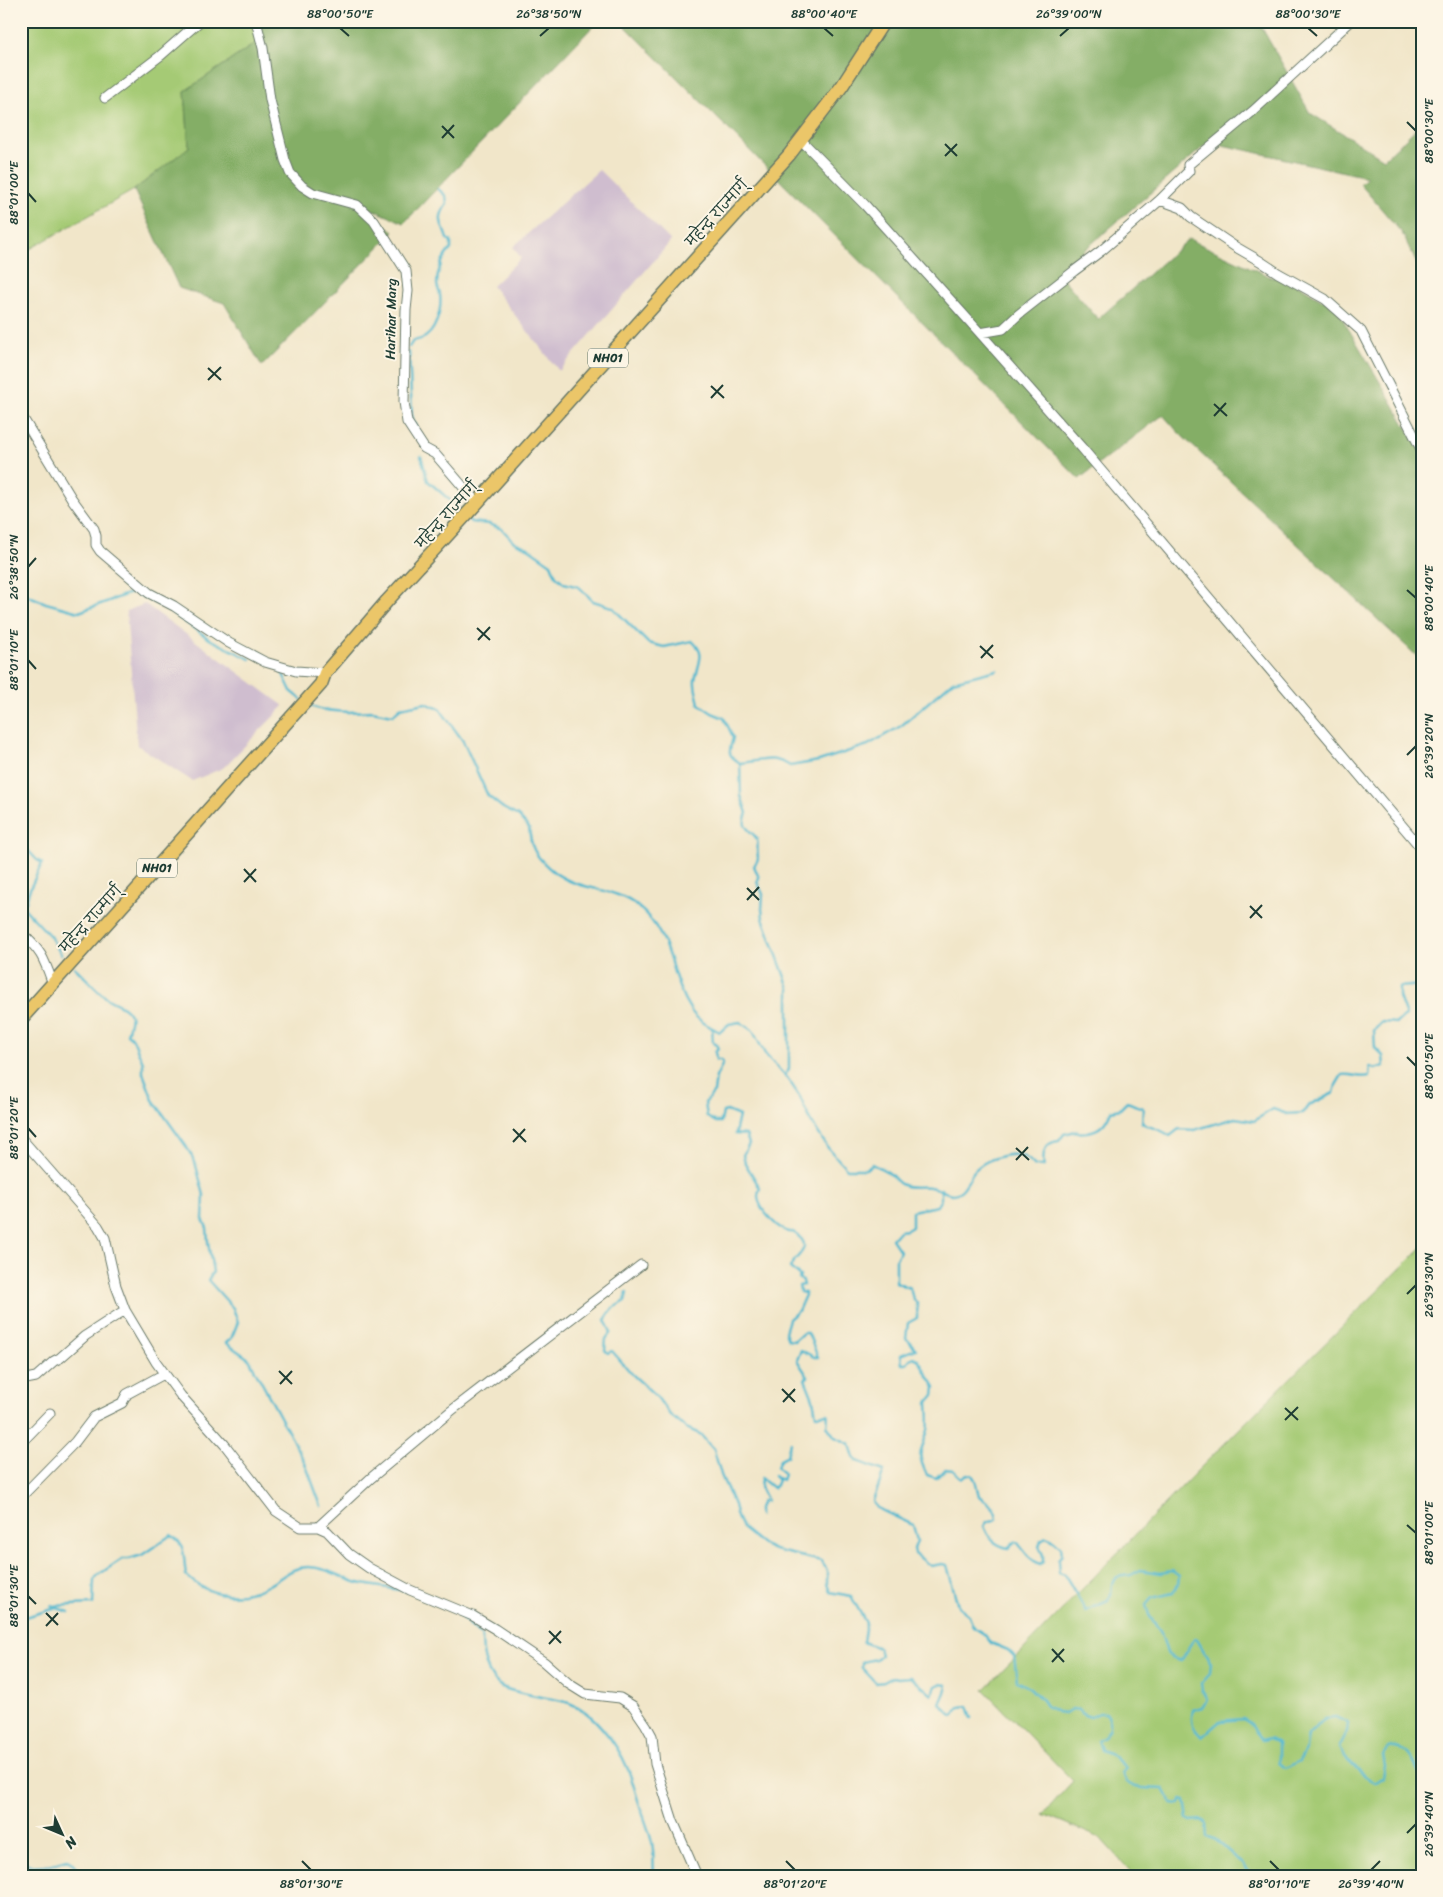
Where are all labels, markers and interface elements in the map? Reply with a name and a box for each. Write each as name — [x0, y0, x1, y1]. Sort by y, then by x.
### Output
text: 88°00'50"E — [307, 3, 374, 25]
text: 26°38'50"N — [516, 3, 582, 25]
text: 88°00'40"E — [791, 3, 858, 25]
text: 26°39'00"N — [1036, 3, 1103, 25]
text: 88°00'30"E — [1275, 3, 1342, 25]
text: 88°00'30"E — [1418, 97, 1440, 164]
text: 88°01'00"E — [3, 160, 25, 225]
street label: महेन्द्र राज्मार्ग् — [678, 171, 756, 254]
street label: Harihar Marg — [378, 278, 404, 360]
road number: NH01 — [588, 348, 628, 368]
street label: महेन्द्र राज्मार्ग् — [408, 473, 486, 556]
text: 26°38'50"N — [3, 534, 25, 600]
text: 88°00'40"E — [1418, 564, 1440, 631]
text: 88°01'10"E — [3, 628, 25, 691]
text: 26°39'20"N — [1418, 713, 1440, 779]
road number: NH01 — [137, 858, 177, 878]
street label: महेन्द्र राज्मार्ग् — [52, 877, 130, 960]
text: 88°00'50"E — [1418, 1032, 1440, 1099]
text: 88°01'20"E — [3, 1095, 25, 1159]
text: 26°39'30"N — [1418, 1252, 1440, 1317]
text: 88°01'00"E — [1418, 1500, 1440, 1565]
text: 88°01'30"E — [3, 1563, 25, 1627]
text: 26°39'40"N — [1418, 1790, 1440, 1857]
north arrow — [38, 1810, 88, 1860]
text: N — [58, 1830, 84, 1855]
text: 88°01'30"E — [280, 1873, 344, 1895]
text: 88°01'20"E — [764, 1873, 828, 1895]
text: 88°01'10"E — [1248, 1873, 1311, 1895]
text: 26°39'40"N — [1338, 1873, 1405, 1895]

